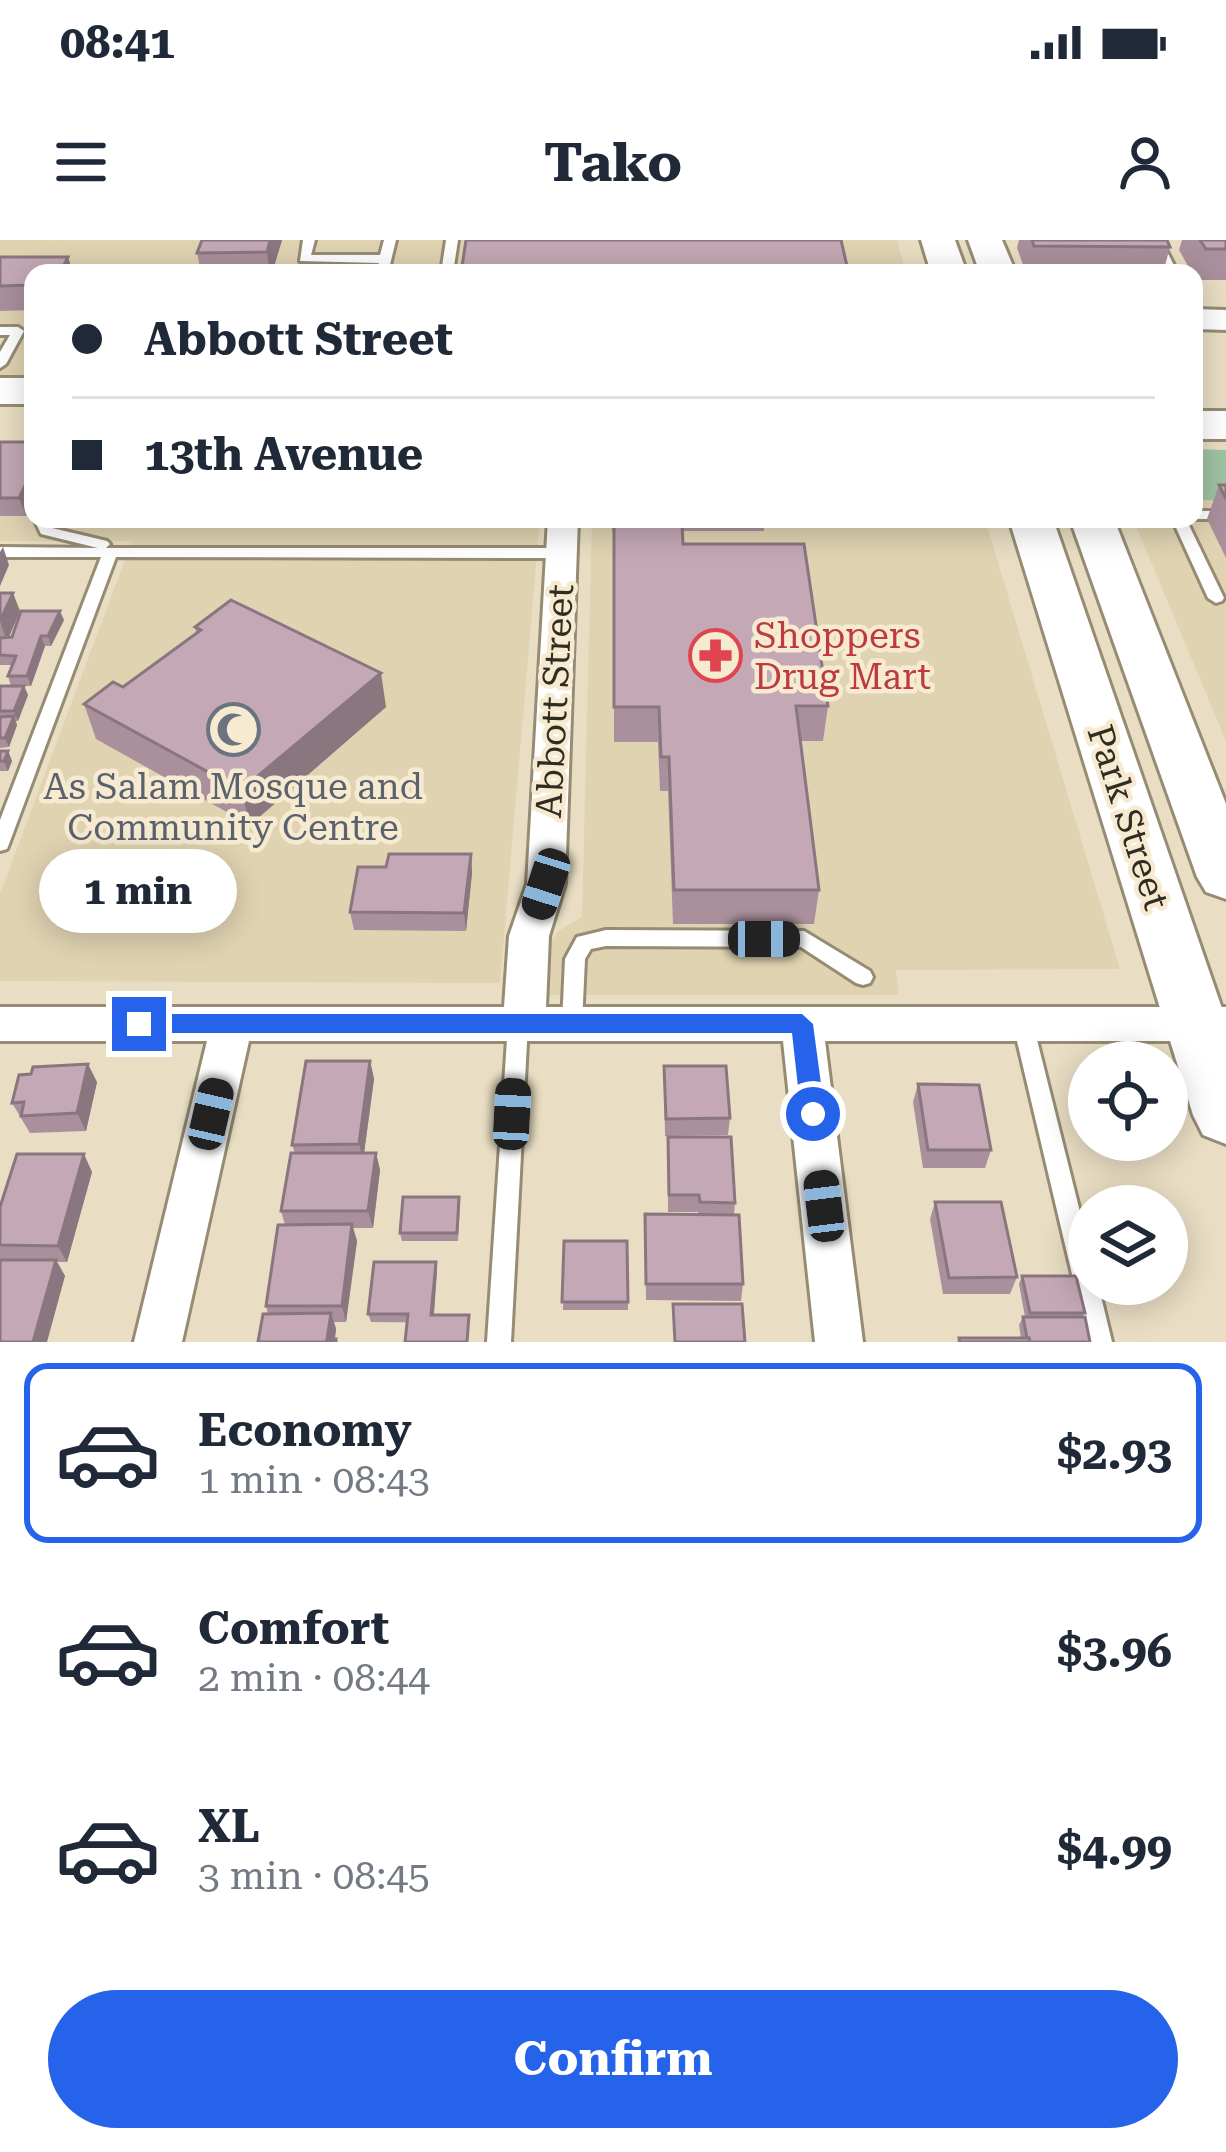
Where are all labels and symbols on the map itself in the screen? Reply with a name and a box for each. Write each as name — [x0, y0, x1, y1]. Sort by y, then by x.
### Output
street label: Abbott Street — [528, 583, 582, 819]
place label: Shoppers Drug Mart — [754, 615, 931, 698]
pharmacy icon: Shoppers Drug Mart — [687, 628, 743, 684]
mosque icon: As Salam Mosque and Community Centre — [205, 702, 261, 758]
street label: Park Street — [1078, 720, 1178, 915]
place label: As Salam Mosque and Community Centre — [43, 766, 423, 849]
car — [518, 844, 574, 924]
callout: 1 min — [40, 850, 238, 934]
car — [728, 921, 800, 957]
route end — [112, 997, 166, 1051]
car — [185, 1075, 237, 1153]
car — [492, 1077, 532, 1151]
route start — [786, 1087, 840, 1141]
car — [802, 1168, 846, 1244]

